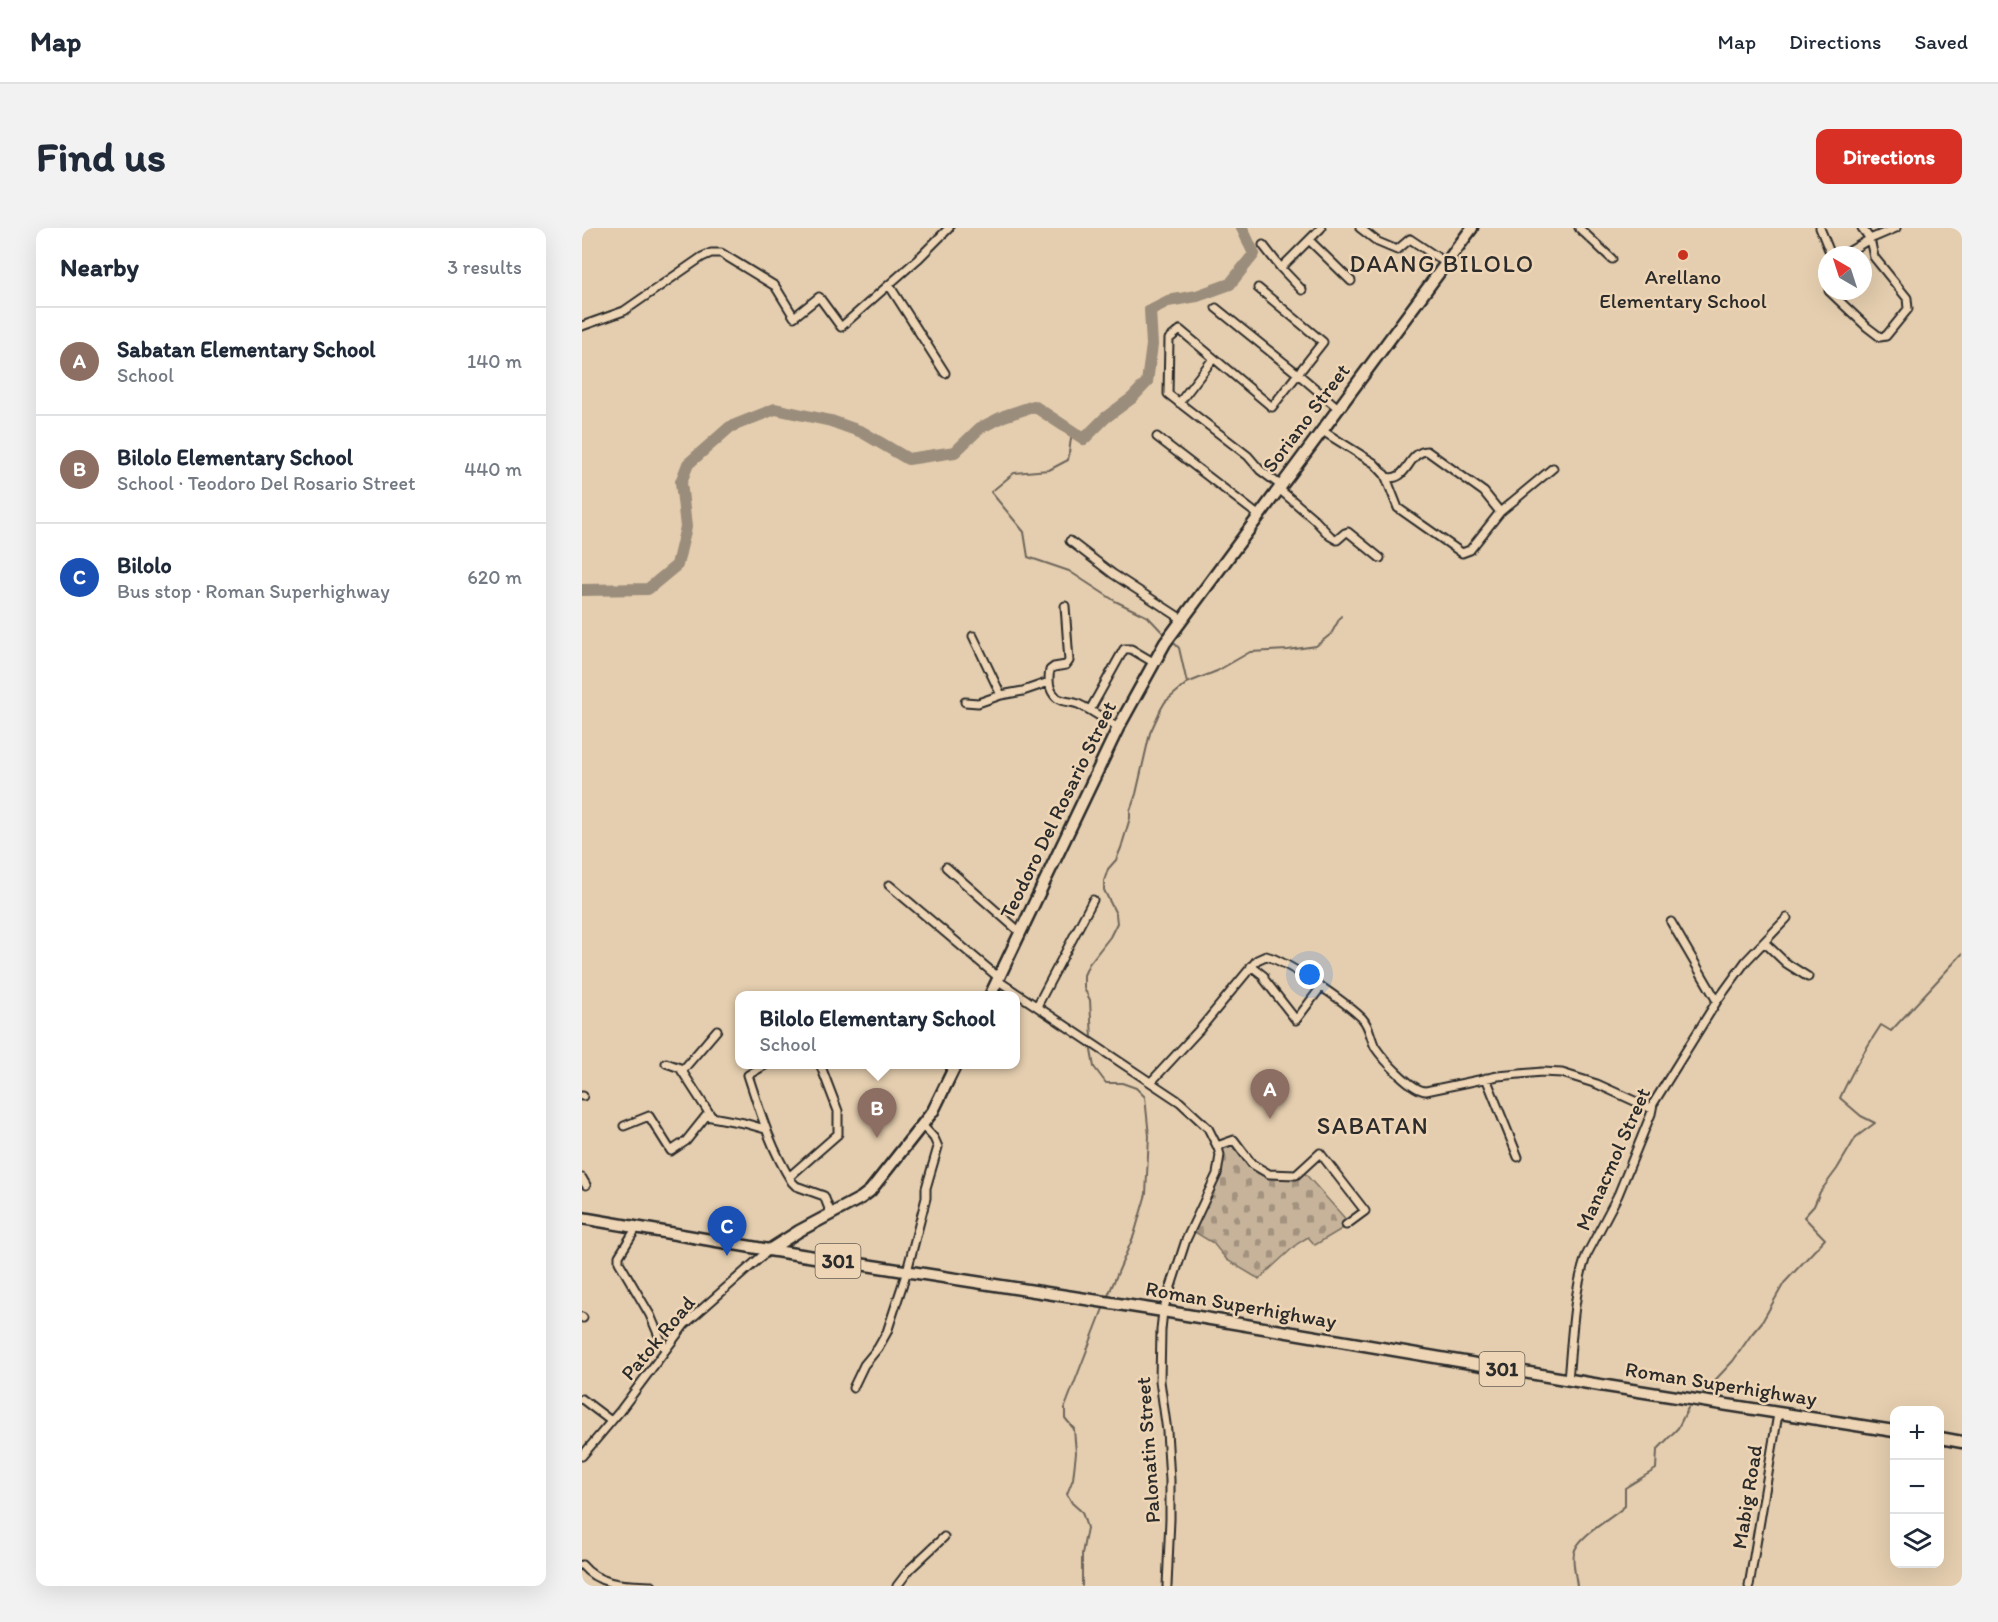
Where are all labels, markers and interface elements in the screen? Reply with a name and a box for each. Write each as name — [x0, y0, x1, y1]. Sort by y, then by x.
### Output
text: Map — [30, 24, 81, 58]
text: Map — [1718, 29, 1756, 54]
text: Directions — [1789, 29, 1881, 54]
text: Saved — [1914, 29, 1968, 54]
button: Directions — [1816, 129, 1962, 184]
text: Find us — [36, 131, 166, 182]
north arrow — [1818, 246, 1872, 300]
marker: Arellano Elementary School — [1676, 248, 1690, 262]
district label: DAANG BILOLO — [1349, 249, 1535, 278]
text: Nearby — [60, 251, 139, 283]
text: 3 results — [447, 255, 522, 279]
place label: Arellano Elementary School — [1599, 264, 1767, 313]
text: Sabatan Elementary School — [117, 336, 376, 363]
text: A — [73, 349, 86, 373]
text: 140 m — [467, 349, 522, 373]
street label: Soriano Street — [1257, 358, 1355, 477]
text: School — [117, 363, 174, 387]
text: Bilolo Elementary School — [117, 444, 353, 471]
text: B — [73, 457, 86, 481]
text: 440 m — [464, 457, 522, 481]
text: School · Teodoro Del Rosario Street — [117, 471, 415, 495]
text: Bilolo — [117, 552, 172, 579]
text: C — [73, 565, 86, 589]
text: 620 m — [467, 565, 522, 589]
text: Bus stop · Roman Superhighway — [117, 579, 390, 603]
street label: Teodoro Del Rosario Street — [994, 697, 1121, 923]
your location — [1295, 960, 1324, 989]
popup — [735, 991, 1020, 1069]
text: Bilolo Elementary School — [759, 1005, 996, 1032]
text: School — [759, 1032, 816, 1056]
pin: A — [1250, 1070, 1290, 1119]
street label: Manacmol Street — [1570, 1083, 1655, 1234]
pin: B — [858, 1088, 896, 1138]
district label: SABATAN — [1317, 1111, 1429, 1140]
pin: C — [708, 1206, 746, 1256]
road number: 301 — [816, 1244, 860, 1278]
street label: Roman Superhighway — [1144, 1275, 1339, 1334]
street label: Patok Road — [615, 1290, 700, 1385]
road number: 301 — [1480, 1352, 1524, 1386]
street label: Roman Superhighway — [1624, 1356, 1819, 1411]
street label: Palonatin Street — [1130, 1376, 1165, 1524]
map controls — [1890, 1406, 1944, 1568]
button: + — [1890, 1406, 1944, 1460]
street label: Mabig Road — [1726, 1442, 1767, 1551]
button: − — [1890, 1460, 1944, 1514]
button: layers — [1890, 1514, 1944, 1568]

